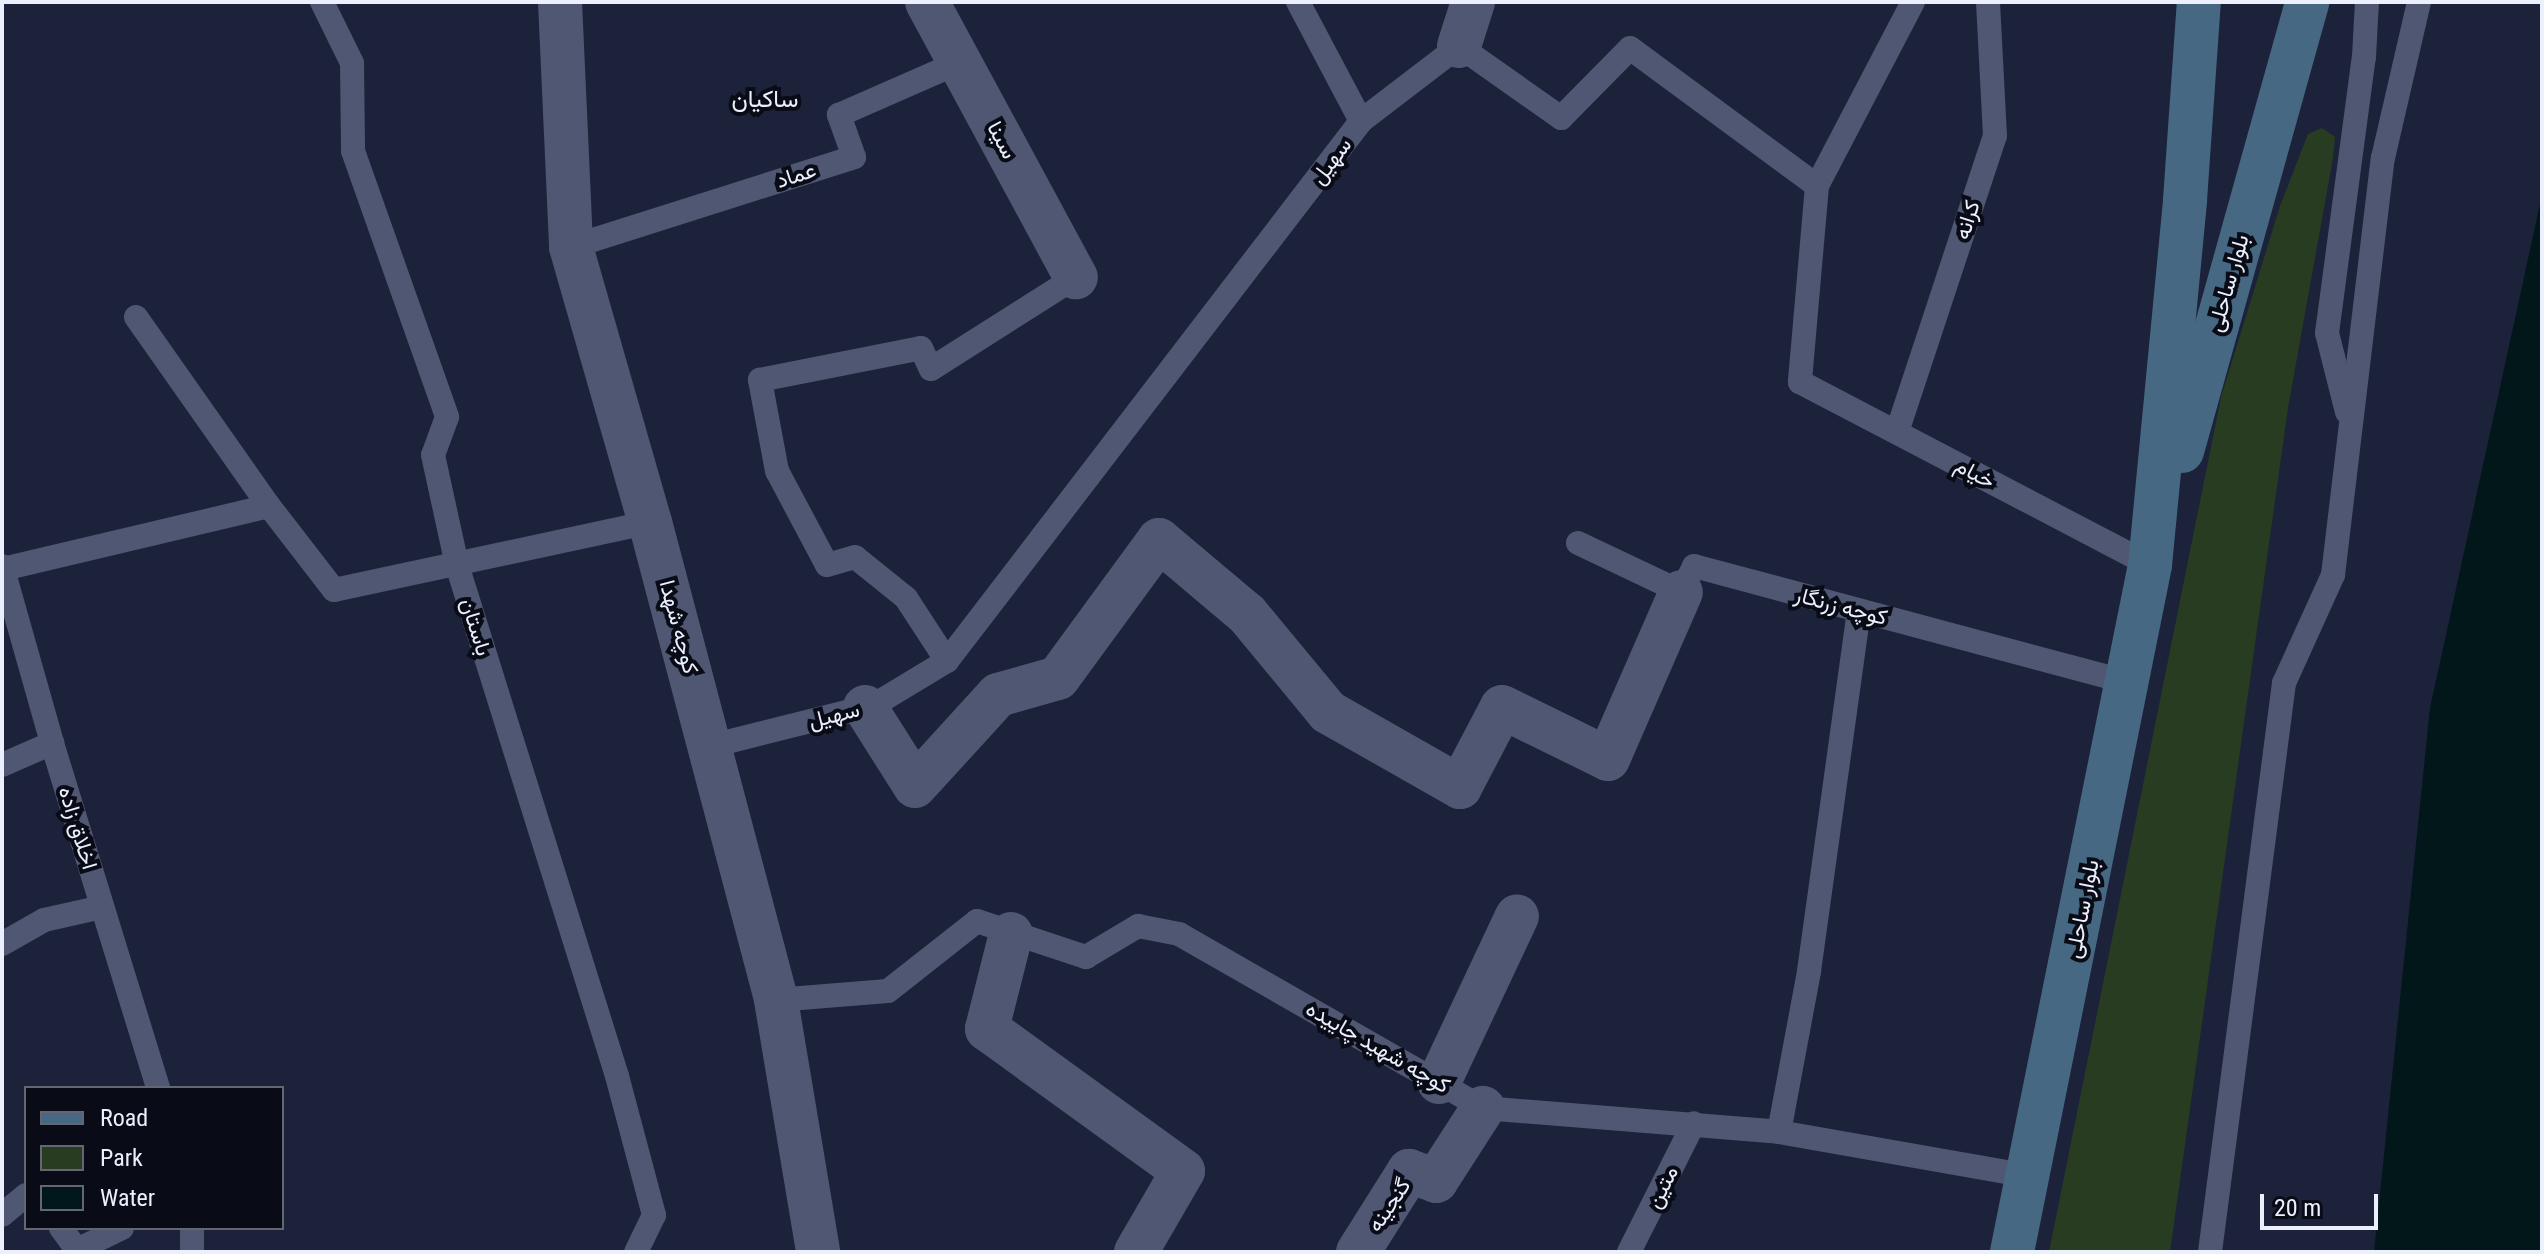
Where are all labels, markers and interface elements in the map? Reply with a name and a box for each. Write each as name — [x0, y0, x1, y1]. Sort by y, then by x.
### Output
district label: ساکیان — [731, 86, 799, 114]
street label: سینا — [981, 117, 1023, 163]
street label: سهیل — [1305, 132, 1357, 190]
street label: عماد — [773, 156, 819, 194]
street label: کرانه — [1948, 197, 1986, 243]
street label: بلوار ساحلی — [2202, 231, 2254, 335]
street label: خیام — [1950, 452, 2000, 494]
street label: کوچه شهدا — [654, 577, 704, 677]
street label: کوچه زرنگار — [1792, 581, 1890, 631]
street label: باستان — [455, 595, 497, 659]
street label: سهیل — [806, 696, 862, 734]
street label: اخلاق زاده — [53, 783, 103, 873]
street label: بلوار ساحلی — [2059, 857, 2105, 961]
street label: کوچه شهید چاییده — [1301, 995, 1455, 1099]
legend — [24, 1086, 284, 1230]
text: Road — [100, 1104, 148, 1132]
text: Park — [100, 1144, 143, 1172]
street label: متین — [1640, 1161, 1684, 1213]
street label: گنجینه — [1362, 1173, 1416, 1237]
scale bar — [2264, 1178, 2382, 1228]
text: Water — [100, 1184, 155, 1212]
text: 20 m — [2274, 1194, 2321, 1222]

